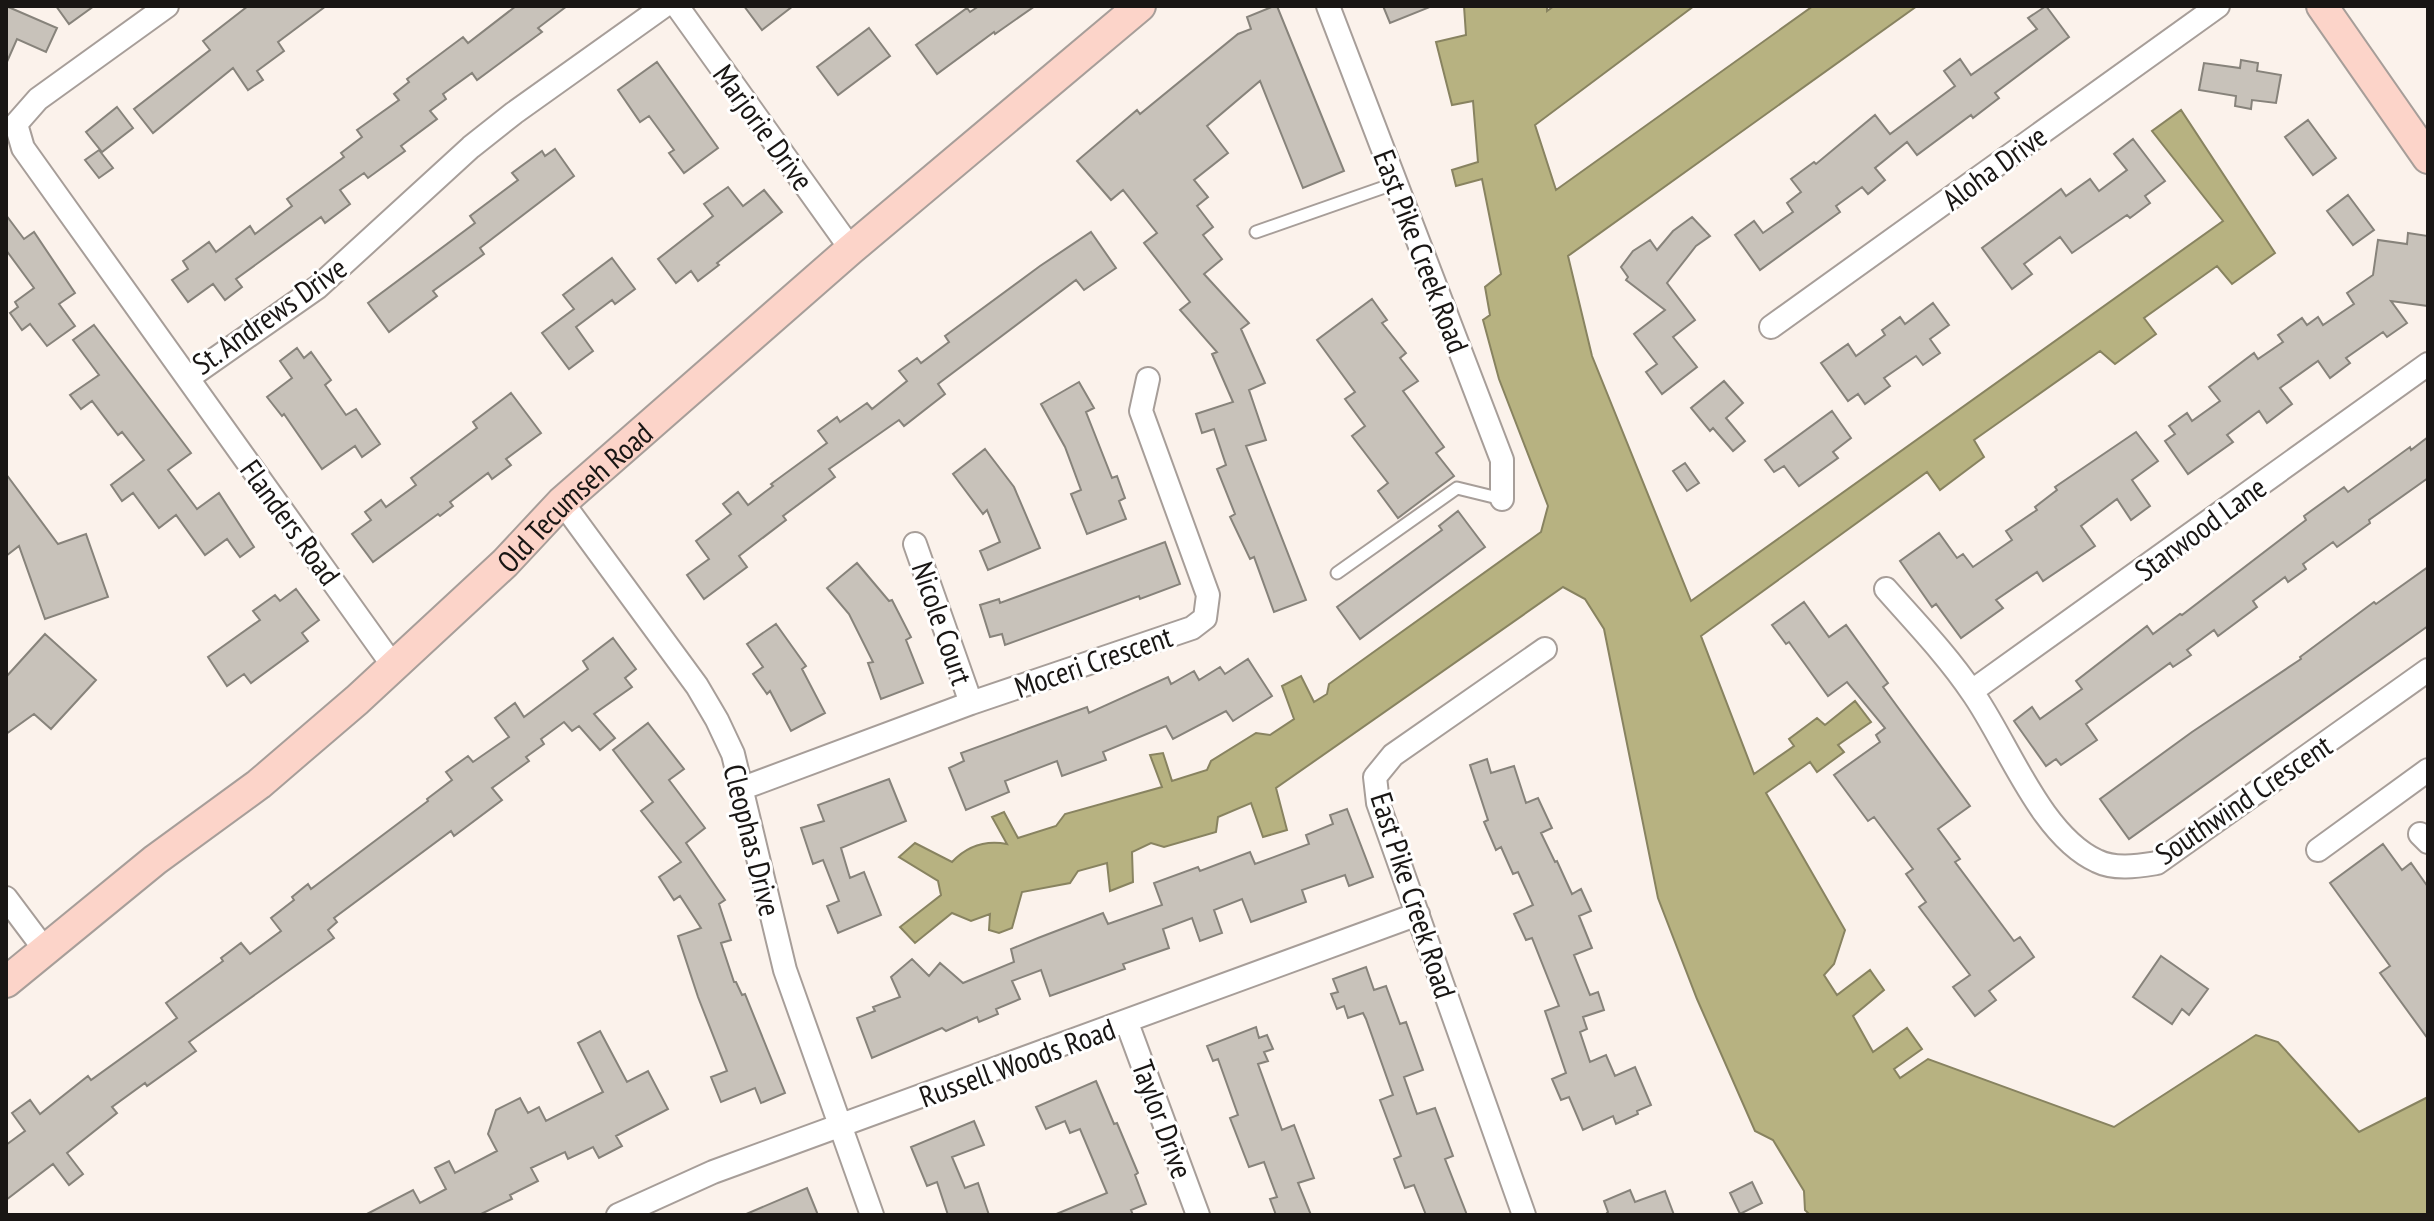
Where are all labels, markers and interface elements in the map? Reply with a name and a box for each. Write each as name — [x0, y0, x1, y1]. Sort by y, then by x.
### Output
street label: Marjorie Drive — [705, 56, 823, 198]
street label: Aloha Drive — [1934, 116, 2054, 218]
street label: East Pike Creek Road — [1365, 144, 1479, 358]
street label: St. Andrews Drive — [184, 248, 354, 382]
street label: Old Tecumseh Road — [488, 413, 660, 580]
street label: Flanders Road — [232, 452, 350, 592]
street label: Starwood Lane — [2126, 467, 2274, 589]
street label: Nicole Court — [904, 556, 982, 690]
street label: Moceri Crescent — [1009, 616, 1177, 706]
street label: Southwind Crescent — [2147, 725, 2340, 873]
street label: Cleophas Drive — [715, 760, 791, 920]
street label: East Pike Creek Road — [1362, 787, 1466, 1003]
street label: Russell Woods Road — [914, 1009, 1120, 1115]
street label: Taylor Drive — [1124, 1054, 1202, 1184]

